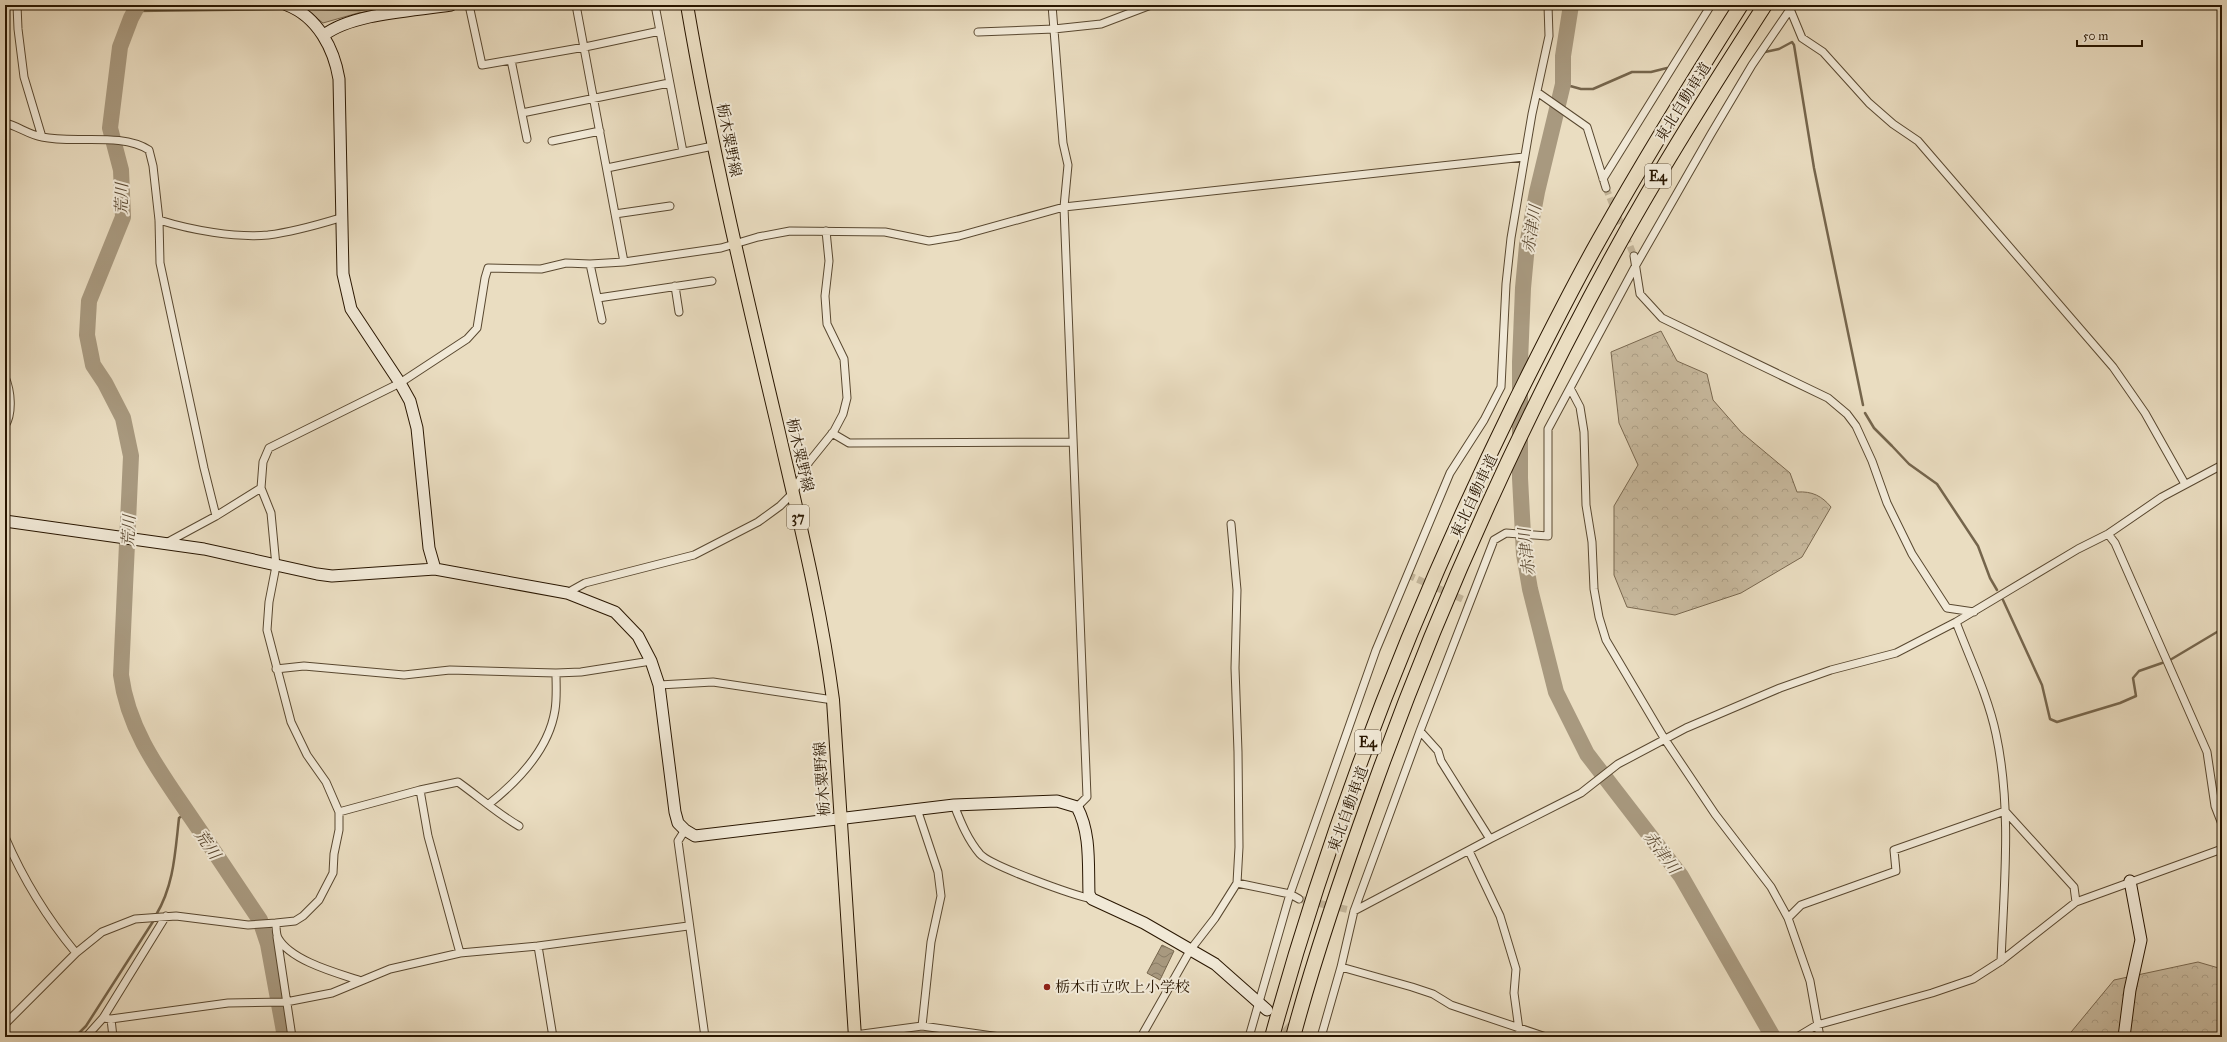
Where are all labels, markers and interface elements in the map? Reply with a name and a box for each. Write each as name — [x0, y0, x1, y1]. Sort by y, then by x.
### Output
scale bar — [2077, 22, 2142, 48]
text: 50 m — [2083, 29, 2108, 43]
street label: 東北自動車道 — [1652, 59, 1714, 145]
street label: 栃木粟野線 — [713, 101, 745, 179]
road number: E4 — [1645, 164, 1671, 188]
water label: 荒川 — [112, 181, 131, 215]
water label: 赤津川 — [1518, 202, 1545, 254]
street label: 栃木粟野線 — [783, 416, 817, 494]
street label: 東北自動車道 — [1447, 451, 1501, 541]
road number: 37 — [787, 505, 809, 529]
water label: 荒川 — [118, 513, 139, 548]
water label: 赤津川 — [1514, 525, 1538, 577]
road number: E4 — [1355, 730, 1381, 754]
street label: 栃木粟野線 — [810, 741, 834, 817]
street label: 東北自動車道 — [1324, 764, 1372, 854]
water label: 荒川 — [191, 826, 226, 864]
water label: 赤津川 — [1640, 827, 1685, 879]
place label: 栃木市立吹上小学校 — [1055, 978, 1190, 996]
marker: 栃木市立吹上小学校 — [1042, 982, 1052, 992]

